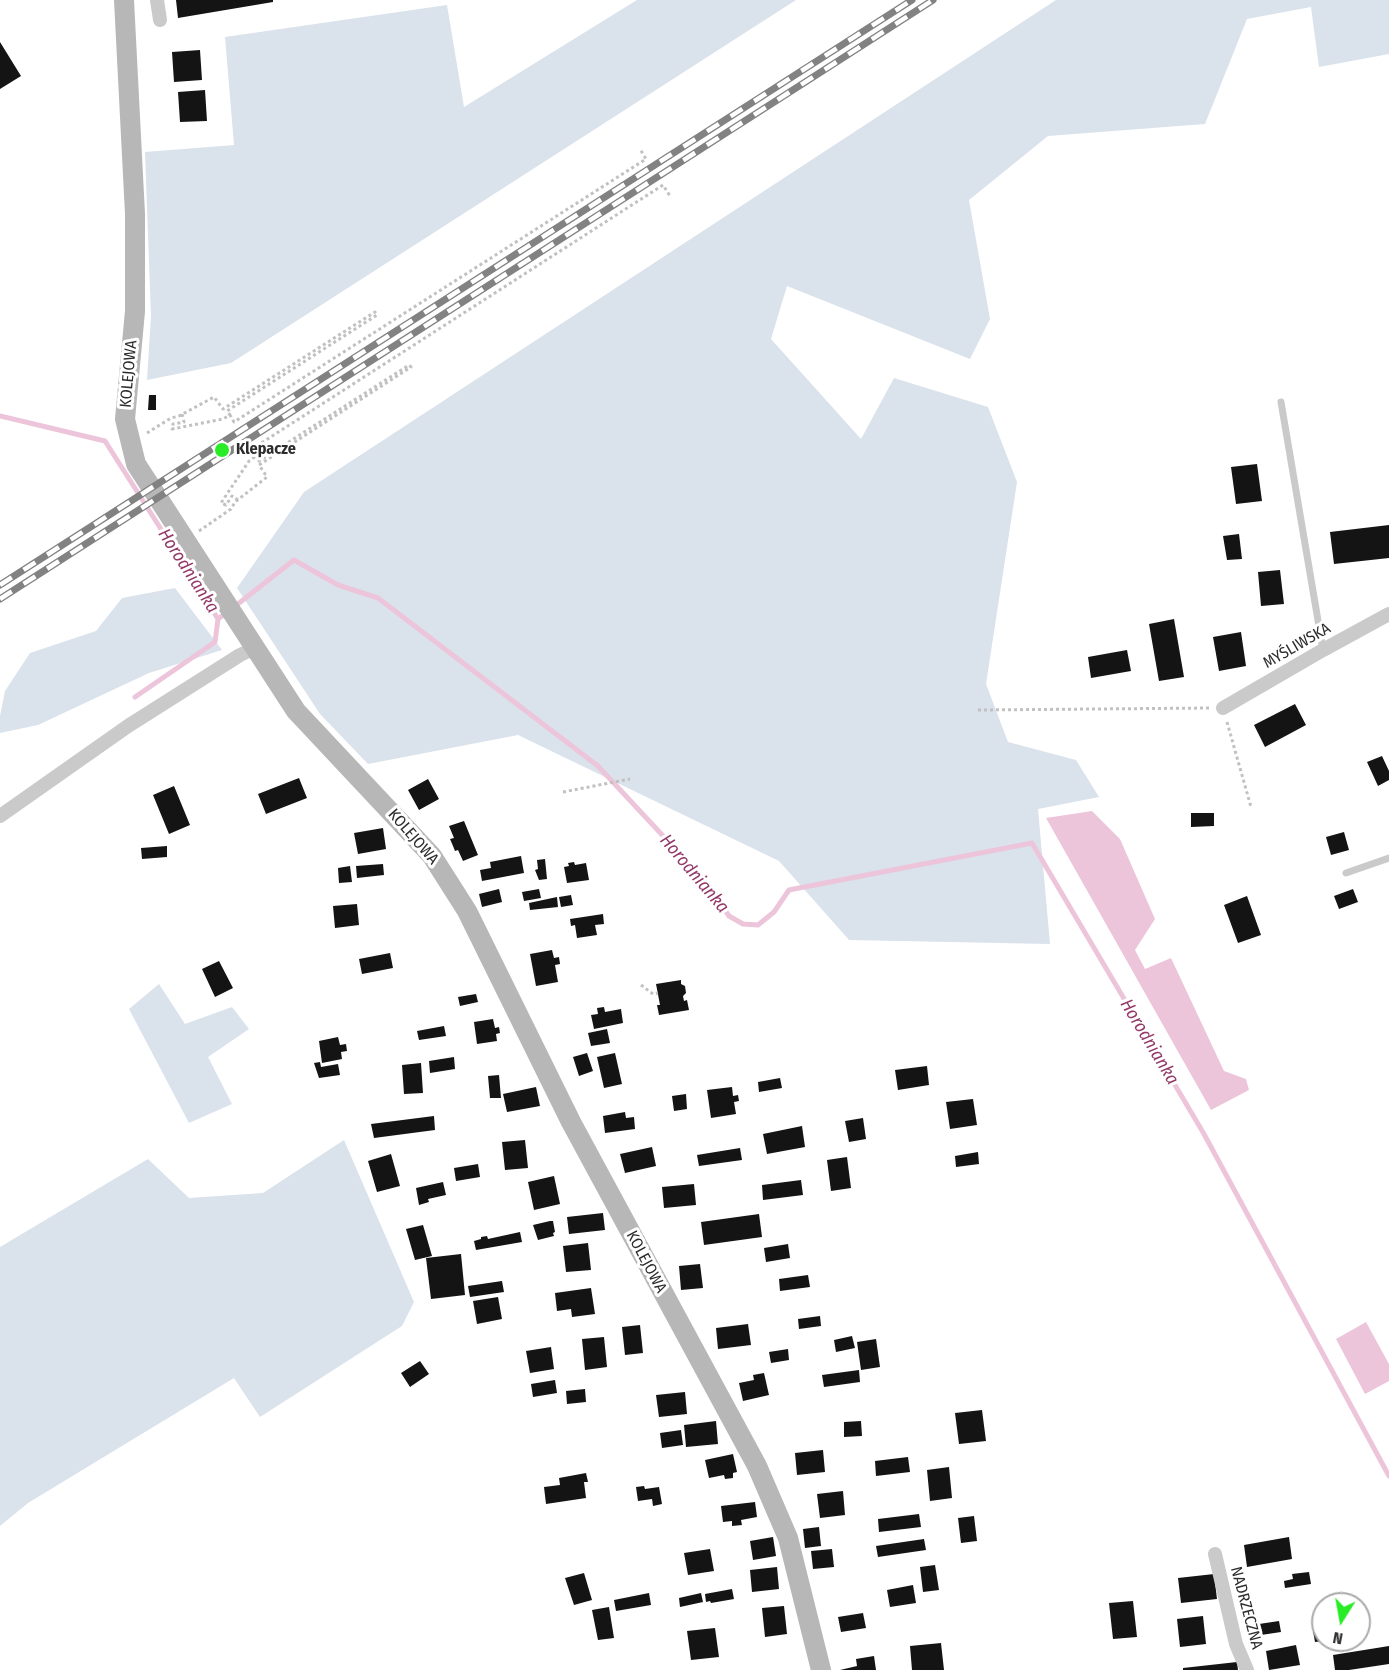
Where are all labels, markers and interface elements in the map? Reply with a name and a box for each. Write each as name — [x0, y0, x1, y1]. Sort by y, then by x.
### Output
street label: KOLEJOWA — [116, 339, 142, 409]
place label: Klepacze — [236, 440, 296, 460]
marker: Klepacze — [213, 441, 231, 459]
water label: Horodnianka — [153, 525, 223, 617]
street label: MYŚLIWSKA — [1260, 619, 1334, 673]
street label: KOLEJOWA — [384, 805, 442, 869]
water label: Horodnianka — [655, 830, 733, 918]
water label: Horodnianka — [1115, 995, 1183, 1089]
street label: KOLEJOWA — [622, 1228, 670, 1296]
street label: NADRZECZNA — [1226, 1565, 1266, 1651]
north arrow — [1311, 1592, 1371, 1652]
text: N — [1331, 1628, 1344, 1648]

